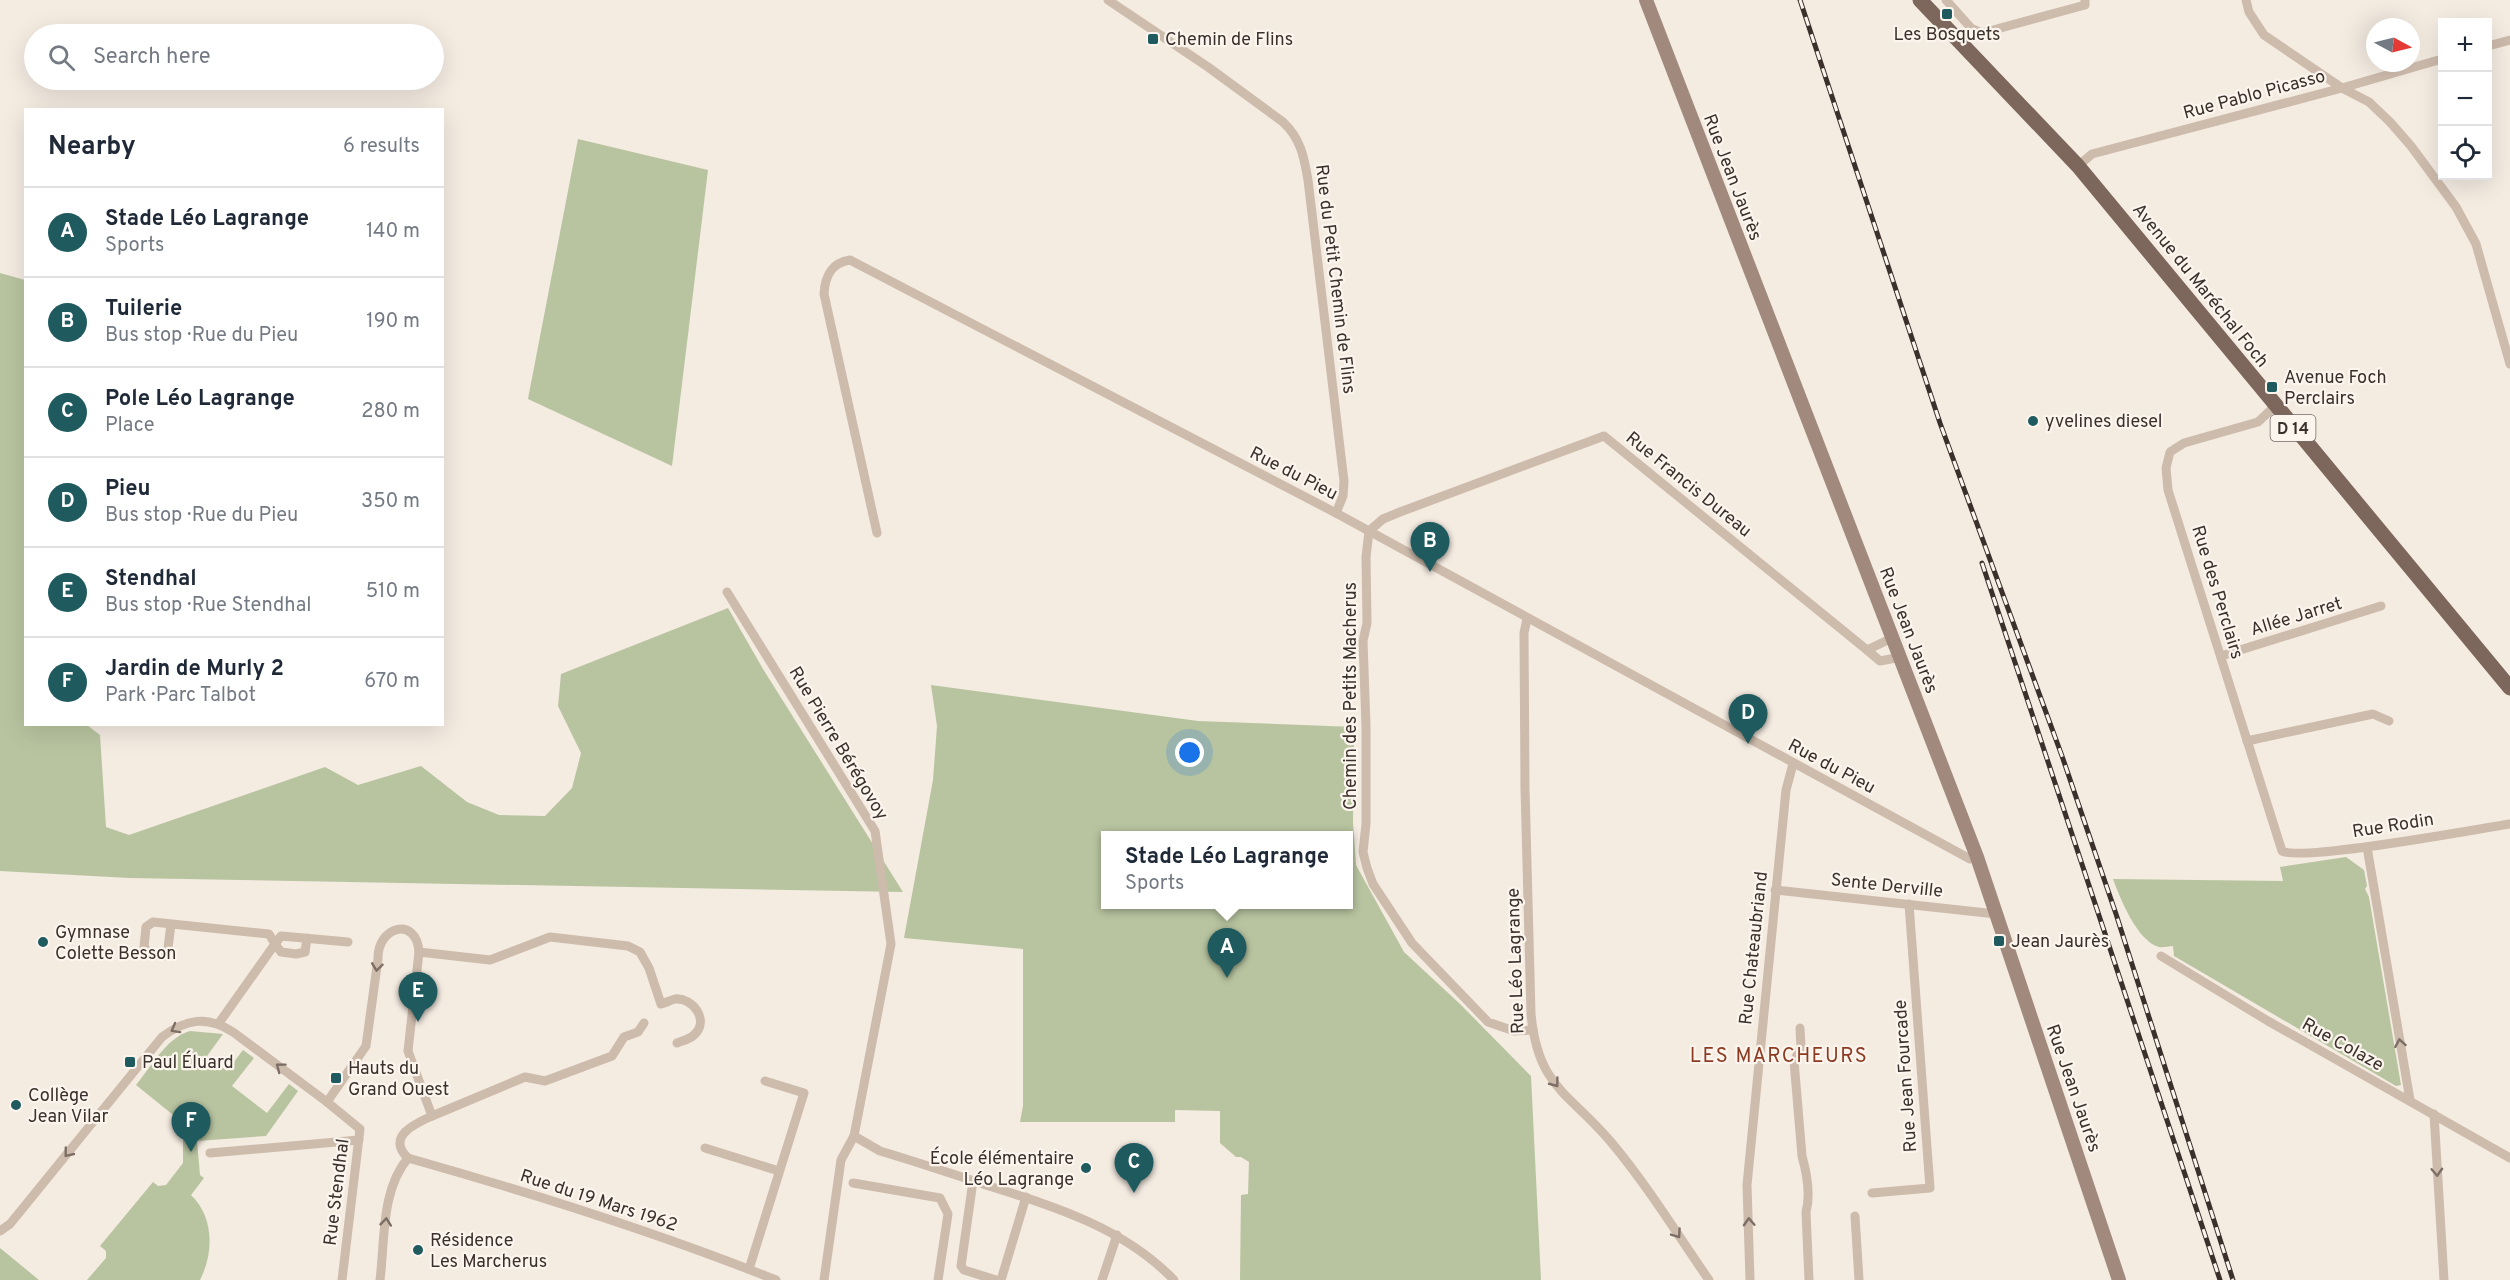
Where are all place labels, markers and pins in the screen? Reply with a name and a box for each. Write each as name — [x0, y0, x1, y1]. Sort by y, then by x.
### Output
marker: Les Bosquets — [1940, 7, 1954, 21]
place label: Les Bosquets — [1893, 24, 2001, 47]
place label: Chemin de Flins — [1165, 29, 1293, 52]
marker: Chemin de Flins — [1146, 32, 1160, 46]
place label: Avenue Foch Perclairs — [2284, 367, 2387, 411]
marker: Avenue Foch Perclairs — [2265, 380, 2279, 394]
place label: yvelines diesel — [2045, 411, 2163, 434]
marker: yvelines diesel — [2026, 414, 2040, 428]
pin: B — [1410, 522, 1450, 572]
pin: D — [1728, 694, 1768, 744]
place label: Gymnase Colette Besson — [55, 922, 176, 966]
pin: A — [1208, 928, 1246, 978]
place label: Jean Jaurès — [2011, 931, 2109, 954]
marker: Jean Jaurès — [1992, 934, 2006, 948]
marker: Gymnase Colette Besson — [36, 935, 50, 949]
pin: E — [398, 972, 438, 1022]
place label: Paul Éluard — [142, 1050, 234, 1075]
marker: Paul Éluard — [123, 1055, 137, 1069]
place label: Hauts du Grand Ouest — [348, 1058, 449, 1102]
marker: Hauts du Grand Ouest — [329, 1071, 343, 1085]
place label: Collège Jean Vilar — [28, 1085, 109, 1129]
marker: Collège Jean Vilar — [9, 1098, 23, 1112]
pin: F — [172, 1102, 210, 1152]
pin: C — [1114, 1144, 1154, 1193]
place label: École élémentaire Léo Lagrange — [930, 1146, 1074, 1192]
marker: École élémentaire Léo Lagrange — [1079, 1161, 1093, 1175]
place label: Résidence Les Marcherus — [430, 1230, 547, 1274]
marker: Résidence Les Marcherus — [411, 1243, 425, 1257]

